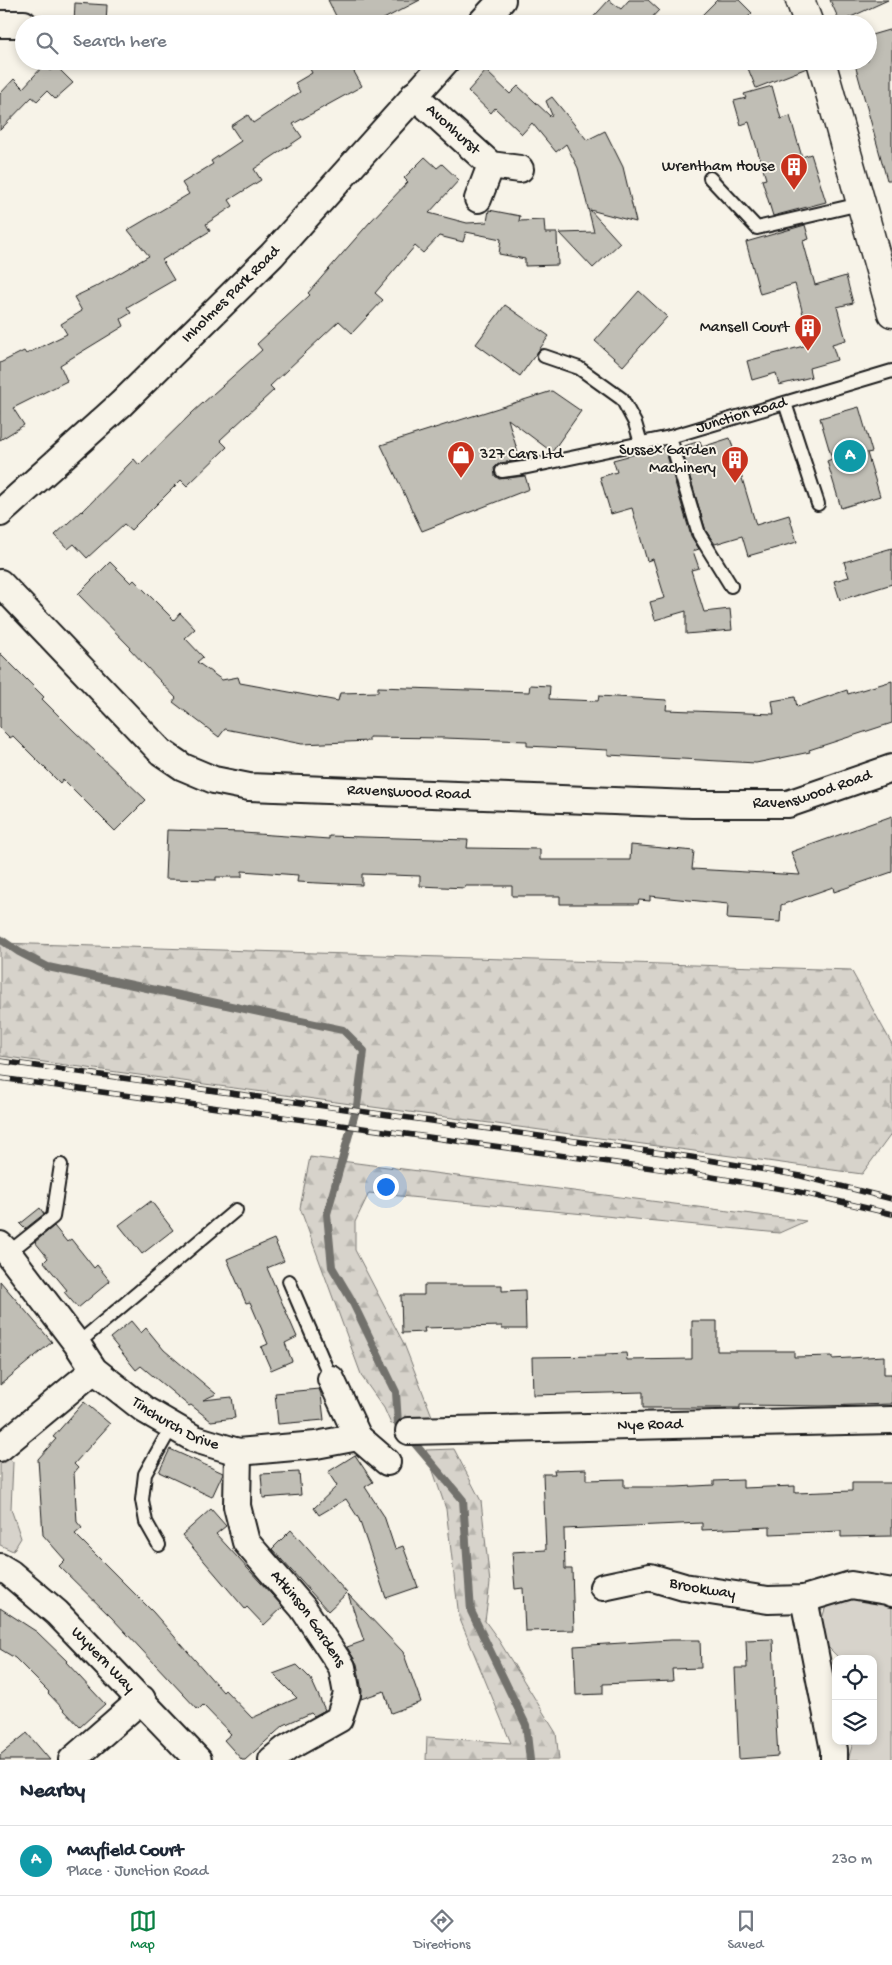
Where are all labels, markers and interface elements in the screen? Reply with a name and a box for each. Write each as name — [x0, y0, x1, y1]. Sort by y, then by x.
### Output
search box — [15, 15, 877, 70]
icon: search — [33, 29, 61, 57]
text: Search here — [73, 31, 167, 54]
street label: Avonhurst — [421, 101, 485, 160]
building icon: Wrentham House — [779, 152, 809, 191]
place label: Wrentham House — [662, 158, 776, 177]
street label: Inholmes Park Road — [178, 241, 286, 348]
building icon: Mansell Court — [793, 313, 823, 352]
place label: Mansell Court — [700, 319, 790, 338]
street label: Junction Road — [694, 393, 791, 438]
pin: A — [834, 437, 866, 475]
shop icon: 327 Cars Ltd — [446, 440, 476, 479]
place label: Sussex Garden Machinery — [619, 442, 716, 479]
building icon: Sussex Garden Machinery — [720, 445, 750, 484]
place label: 327 Cars Ltd — [479, 446, 565, 465]
street label: Ravenswood Road — [753, 766, 876, 814]
street label: Ravenswood Road — [347, 781, 472, 805]
your location — [373, 1174, 399, 1200]
street label: Tinchurch Drive — [127, 1393, 222, 1455]
street label: Nye Road — [617, 1415, 684, 1436]
street label: Atkinson Gardens — [266, 1567, 350, 1672]
street label: Brookway — [666, 1573, 737, 1604]
street label: Wyvern Way — [66, 1623, 139, 1697]
map controls — [832, 1655, 877, 1745]
button: locate — [832, 1655, 877, 1700]
button: layers — [832, 1700, 877, 1745]
text: Nearby — [20, 1780, 85, 1805]
text: Mayfield Court — [67, 1840, 183, 1863]
text: A — [31, 1851, 41, 1870]
text: 230 m — [832, 1851, 872, 1870]
text: Place · Junction Road — [67, 1863, 208, 1882]
tab: Map — [129, 1907, 157, 1954]
tab: Directions — [414, 1907, 471, 1954]
tab: Saved — [728, 1907, 763, 1954]

